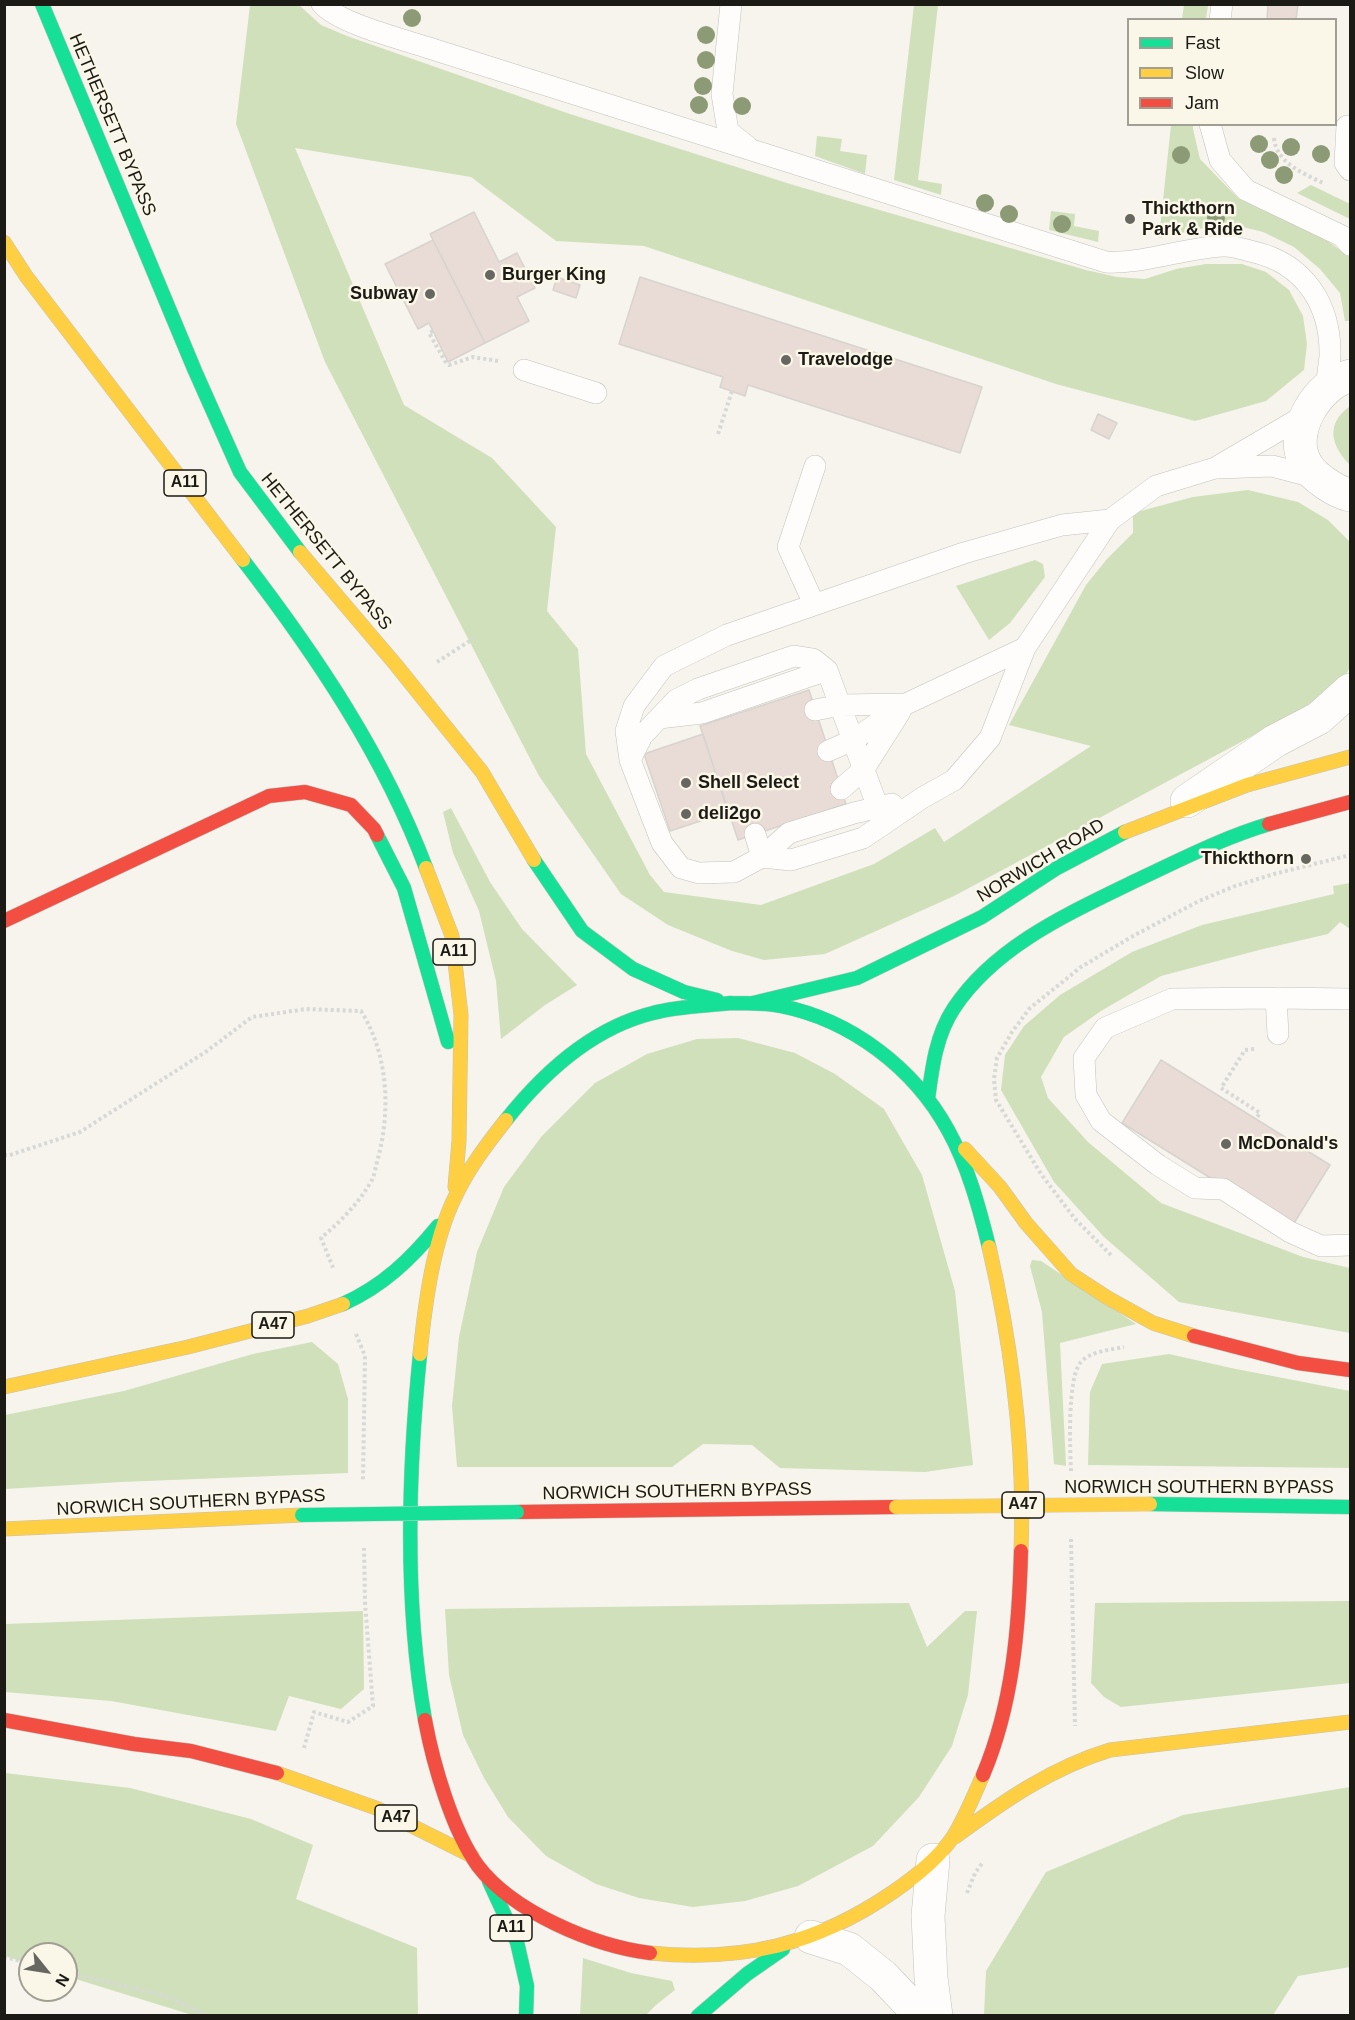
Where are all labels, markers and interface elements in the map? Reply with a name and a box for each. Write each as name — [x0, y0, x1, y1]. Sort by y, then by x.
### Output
legend — [1127, 18, 1337, 126]
street label: HETHERSETT BYPASS — [64, 31, 160, 219]
text: Fast — [1185, 33, 1220, 53]
text: Slow — [1185, 63, 1224, 83]
text: Jam — [1185, 93, 1219, 113]
place label: Thickthorn Park & Ride — [1142, 198, 1243, 240]
marker: Thickthorn Park & Ride — [1123, 212, 1137, 226]
place label: Burger King — [502, 264, 606, 286]
marker: Burger King — [483, 268, 497, 282]
place label: Subway — [350, 283, 418, 305]
marker: Subway — [423, 287, 437, 301]
place label: Travelodge — [798, 349, 893, 371]
marker: Travelodge — [779, 353, 793, 367]
street label: HETHERSETT BYPASS — [256, 469, 396, 635]
road number: A11 — [164, 470, 206, 496]
place label: Shell Select — [698, 772, 799, 794]
marker: Shell Select — [679, 776, 693, 790]
place label: deli2go — [698, 803, 761, 825]
marker: deli2go — [679, 807, 693, 821]
street label: NORWICH ROAD — [973, 814, 1109, 908]
place label: Thickthorn — [1201, 848, 1294, 870]
marker: Thickthorn — [1299, 852, 1313, 866]
road number: A11 — [433, 939, 475, 965]
place label: McDonald's — [1238, 1133, 1338, 1155]
marker: McDonald's — [1219, 1137, 1233, 1151]
road number: A47 — [252, 1312, 294, 1338]
street label: NORWICH SOUTHERN BYPASS — [1064, 1477, 1334, 1499]
street label: NORWICH SOUTHERN BYPASS — [542, 1479, 812, 1505]
street label: NORWICH SOUTHERN BYPASS — [56, 1485, 326, 1521]
road number: A47 — [1002, 1492, 1044, 1518]
road number: A47 — [375, 1805, 417, 1831]
road number: A11 — [490, 1915, 532, 1941]
north arrow — [18, 1942, 78, 2002]
text: N — [52, 1971, 73, 1990]

